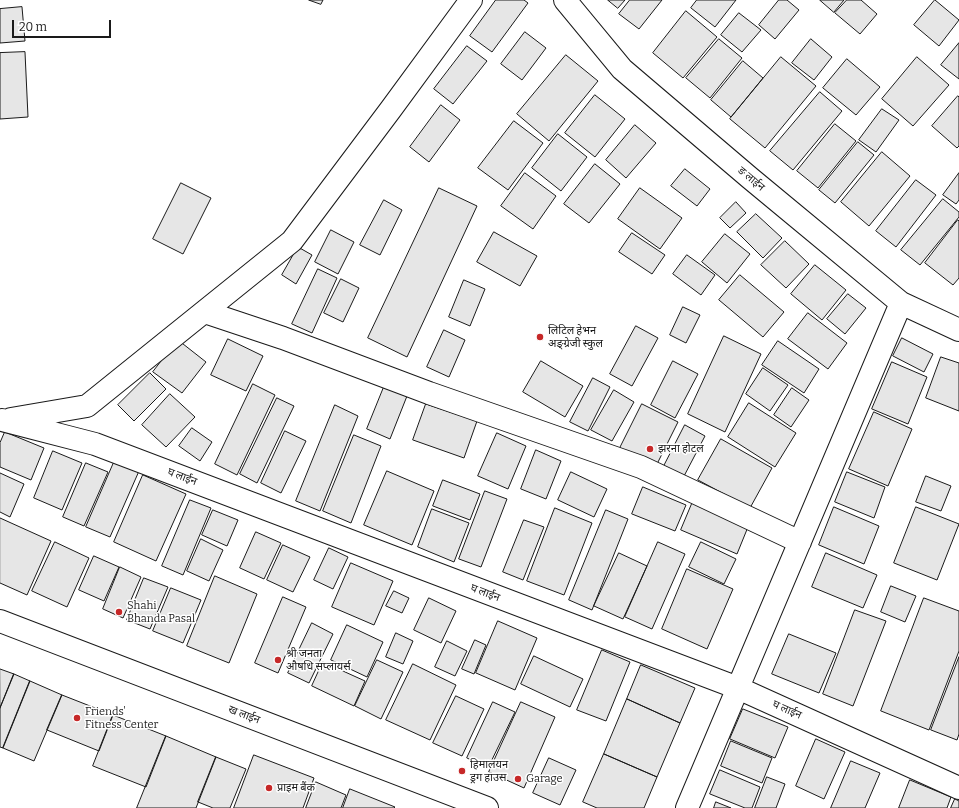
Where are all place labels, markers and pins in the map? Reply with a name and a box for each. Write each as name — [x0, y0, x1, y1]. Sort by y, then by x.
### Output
place label: लिटिल हेभन अङ्‍ग्रेजी स्कुल — [548, 324, 603, 350]
marker: लिटिल हेभन अङ्‍ग्रेजी स्कुल — [535, 332, 545, 342]
place label: झरना होटल — [658, 442, 704, 456]
marker: झरना होटल — [645, 444, 655, 454]
place label: Shahi Bhanda Pasal — [127, 599, 195, 625]
marker: Shahi Bhanda Pasal — [114, 607, 124, 617]
place label: श्री जनता औषधि सप्लायर्स — [286, 647, 351, 673]
marker: श्री जनता औषधि सप्लायर्स — [273, 655, 283, 665]
place label: Friends' Fitness Center — [85, 705, 158, 731]
marker: Friends' Fitness Center — [72, 713, 82, 723]
place label: हिमालयन ड्रग हाउस — [470, 758, 508, 784]
marker: हिमालयन ड्रग हाउस — [457, 766, 467, 776]
place label: Garage — [526, 772, 563, 786]
marker: Garage — [513, 774, 523, 784]
place label: प्राइम बैंक — [277, 781, 315, 795]
marker: प्राइम बैंक — [264, 783, 274, 793]

